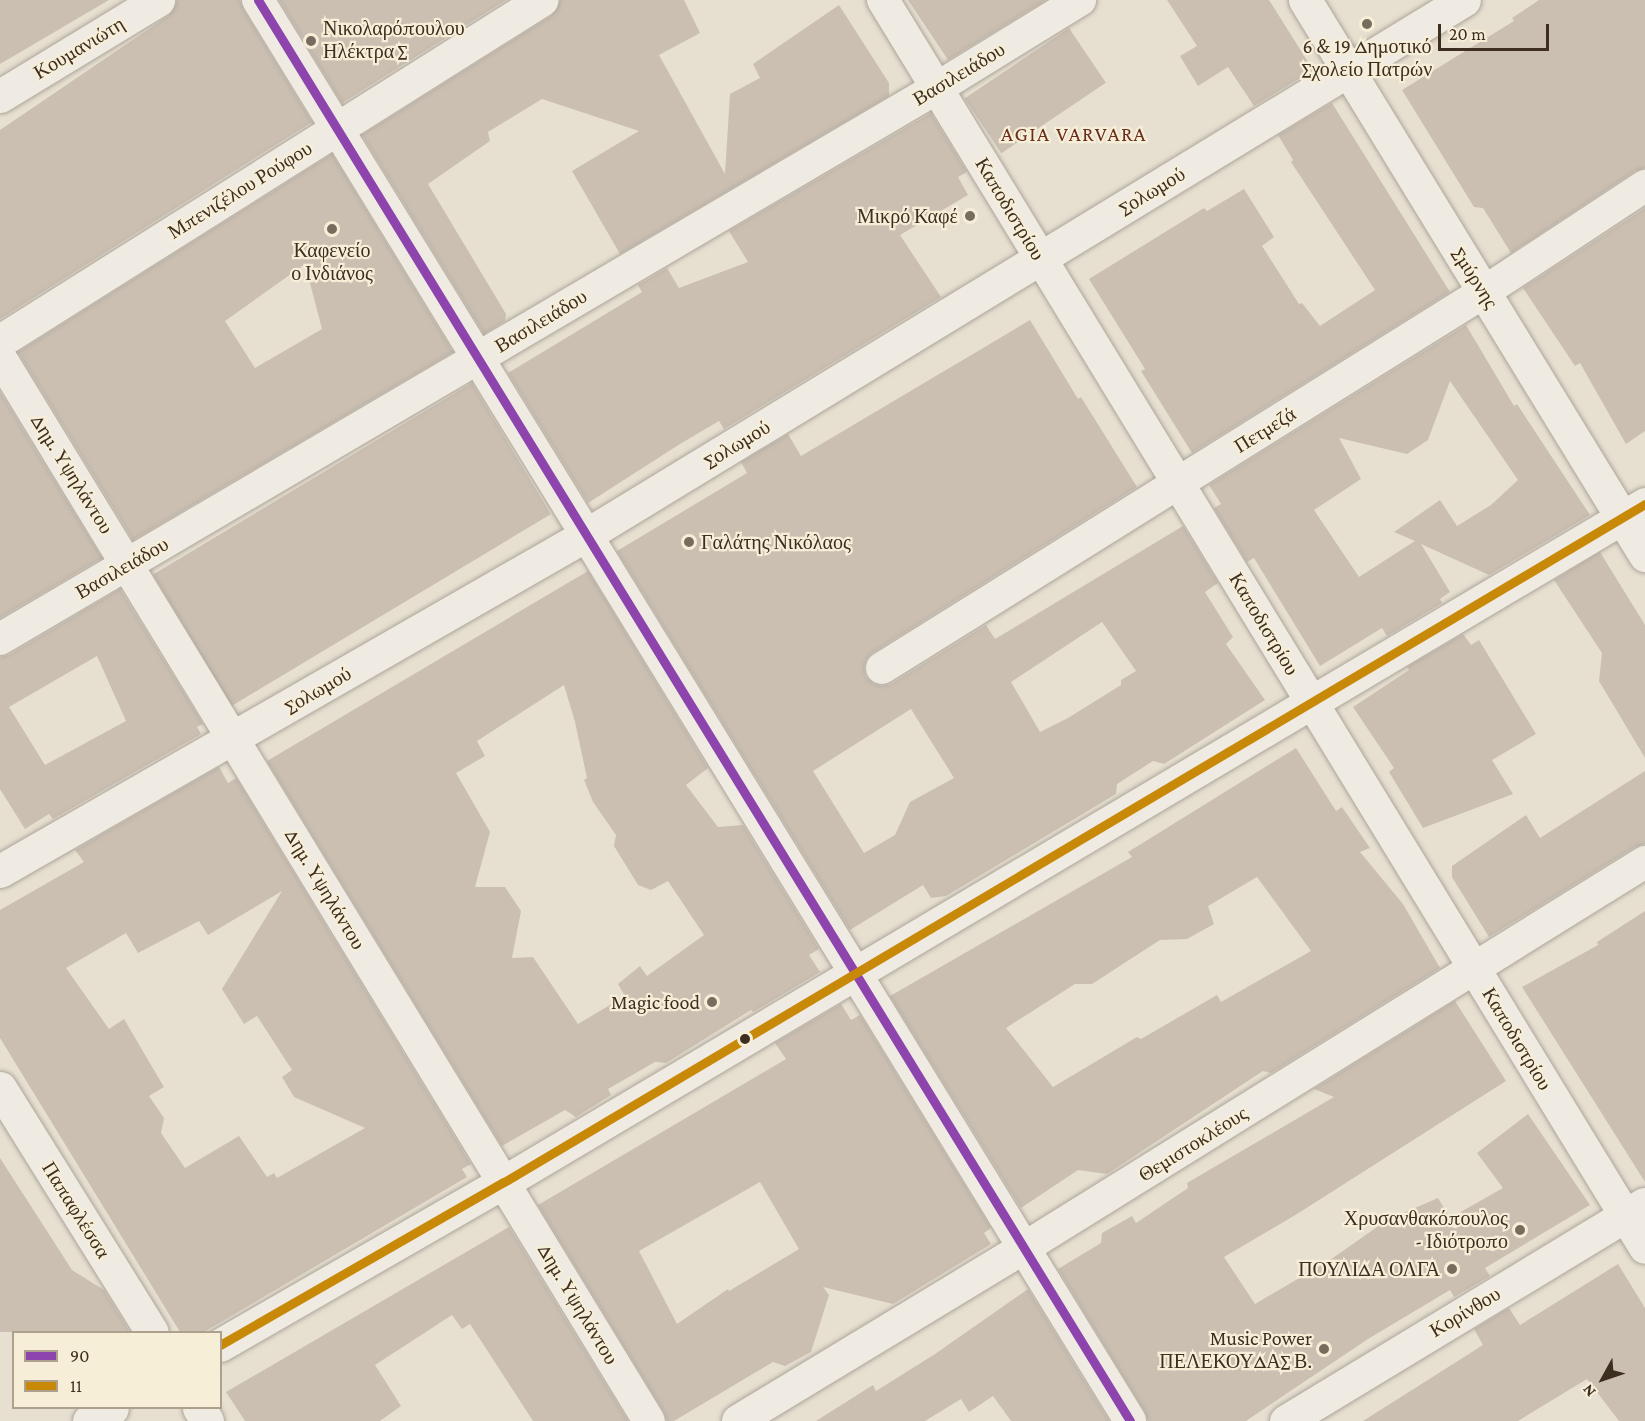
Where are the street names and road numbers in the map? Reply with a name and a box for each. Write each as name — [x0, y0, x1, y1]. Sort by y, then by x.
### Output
street label: Κουμανιώτη — [29, 12, 129, 84]
street label: Βασιλειάδου — [909, 37, 1009, 111]
street label: Μπενιζέλου Ρούφου — [163, 136, 317, 244]
street label: Καποδιστρίου — [970, 153, 1050, 265]
street label: Σολωμού — [1114, 162, 1190, 220]
street label: Σμύρνης — [1447, 243, 1503, 313]
street label: Βασιλειάδου — [491, 284, 591, 358]
street label: Πετμεζά — [1230, 402, 1300, 458]
street label: Δημ. Υψηλάντου — [26, 410, 118, 538]
street label: Σολωμού — [699, 415, 775, 473]
street label: Βασιλειάδου — [71, 532, 173, 604]
street label: Καποδιστρίου — [1224, 568, 1304, 680]
street label: Σολωμού — [280, 661, 356, 719]
street label: Δημ. Υψηλάντου — [280, 824, 370, 954]
street label: Καποδιστρίου — [1477, 983, 1557, 1095]
street label: Θεμιστοκλέους — [1134, 1101, 1252, 1187]
street label: Παπαφλέσσα — [37, 1157, 115, 1263]
street label: Δημ. Υψηλάντου — [533, 1239, 623, 1369]
street label: Κορίνθου — [1425, 1282, 1505, 1342]

